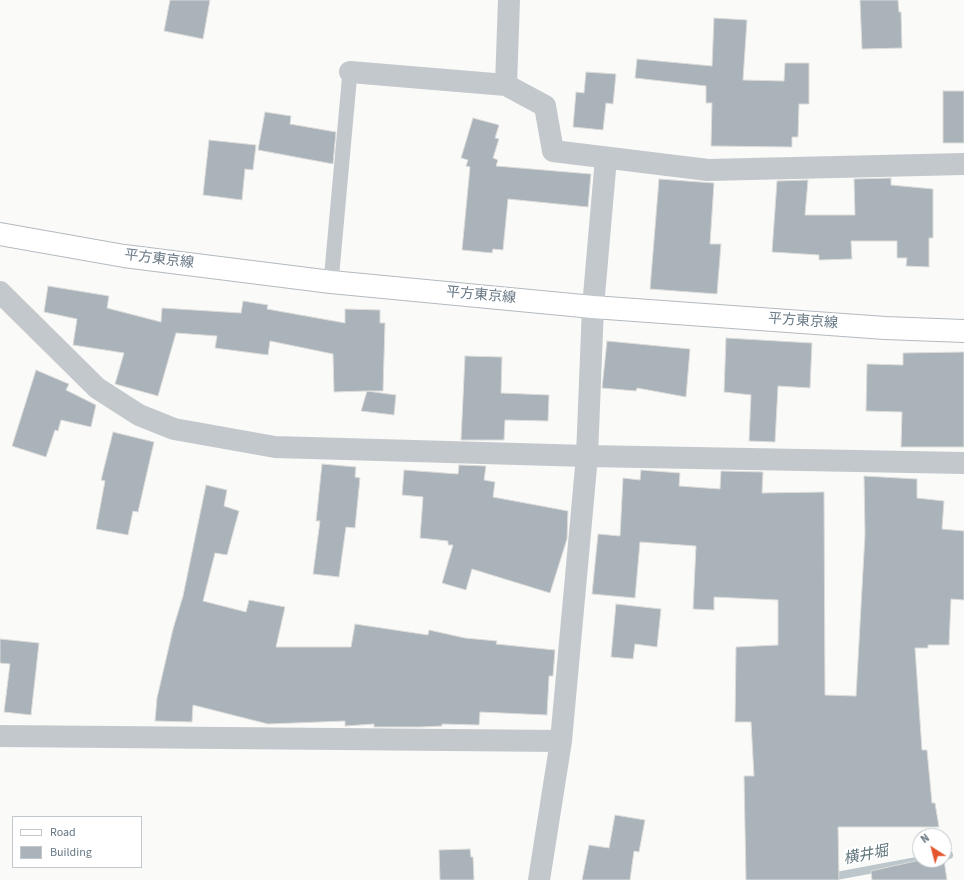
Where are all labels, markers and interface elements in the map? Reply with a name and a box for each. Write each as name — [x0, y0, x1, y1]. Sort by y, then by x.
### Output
street label: 平方東京線 — [123, 247, 195, 273]
street label: 平方東京線 — [445, 285, 517, 307]
street label: 平方東京線 — [767, 311, 839, 333]
legend — [12, 816, 142, 868]
text: Road — [50, 824, 76, 841]
north arrow — [912, 828, 952, 868]
text: N — [918, 830, 933, 847]
water label: 横井堀 — [842, 843, 890, 869]
text: Building — [50, 844, 92, 861]

